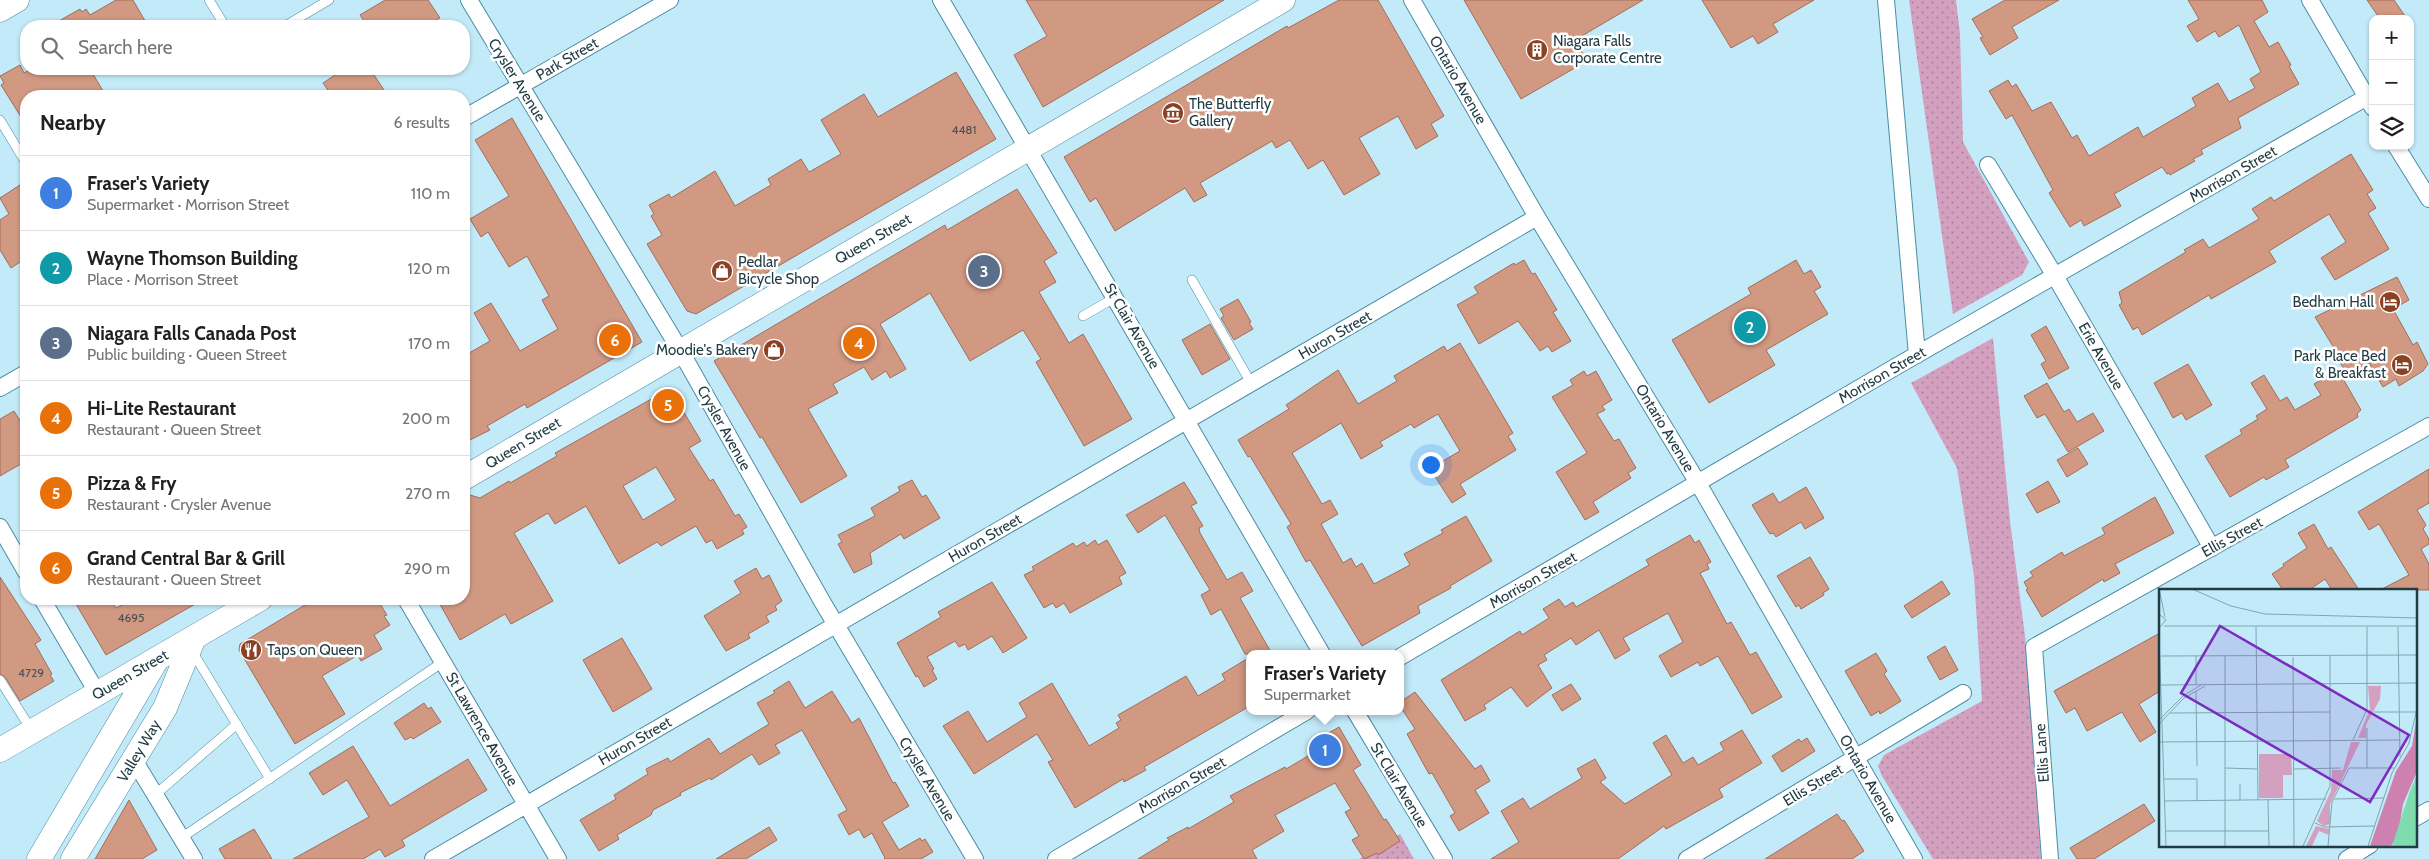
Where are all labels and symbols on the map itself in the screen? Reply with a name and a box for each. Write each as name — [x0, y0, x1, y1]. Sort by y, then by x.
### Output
place label: Niagara Falls Corporate Centre — [1553, 32, 1662, 67]
street label: Ontario Avenue — [1425, 33, 1491, 128]
street label: Park Street — [533, 34, 601, 84]
street label: Crysler Avenue — [484, 35, 550, 125]
building icon: Niagara Falls Corporate Centre — [1525, 38, 1549, 62]
place label: The Butterfly Gallery — [1189, 95, 1272, 130]
museum icon: The Butterfly Gallery — [1161, 101, 1185, 125]
house number: 4481 — [951, 122, 977, 137]
street label: Morrison Street — [2186, 142, 2280, 206]
street label: Queen Street — [832, 210, 914, 268]
pin: 3 — [968, 252, 1000, 290]
place label: Pedlar Bicycle Shop — [738, 253, 819, 288]
shop icon: Pedlar Bicycle Shop — [710, 259, 734, 283]
street label: St Clair Avenue — [1100, 280, 1164, 372]
hotel icon: Bedham Hall — [2378, 290, 2402, 314]
place label: Bedham Hall — [2292, 293, 2374, 311]
street label: Huron Street — [1295, 307, 1375, 363]
pin: 2 — [1734, 308, 1766, 346]
street label: Erie Avenue — [2075, 319, 2128, 393]
pin: 6 — [599, 321, 631, 359]
pin: 4 — [843, 324, 875, 362]
shop icon: Moodie's Bakery — [762, 338, 786, 362]
place label: Moodie's Bakery — [656, 341, 758, 359]
street label: Morrison Street — [1835, 343, 1929, 407]
place label: Park Place Bed & Breakfast — [2294, 347, 2386, 382]
hotel icon: Park Place Bed & Breakfast — [2390, 353, 2414, 377]
street label: Ontario Avenue — [1632, 381, 1698, 475]
street label: Crysler Avenue — [693, 382, 755, 474]
pin: 5 — [652, 386, 684, 424]
street label: Queen Street — [482, 413, 564, 473]
your location — [1418, 452, 1444, 478]
street label: Huron Street — [945, 510, 1025, 566]
street label: Ellis Street — [2198, 513, 2266, 561]
street label: Morrison Street — [1486, 548, 1580, 612]
inset map — [2159, 589, 2416, 846]
house number: 4695 — [117, 610, 145, 625]
restaurant icon: Taps on Queen — [239, 638, 263, 662]
place label: Taps on Queen — [267, 641, 362, 659]
street label: Queen Street — [89, 646, 171, 704]
house number: 4729 — [18, 665, 44, 680]
street label: St Lawrence Avenue — [442, 669, 522, 789]
street label: Huron Street — [595, 713, 675, 769]
street label: Valley Way — [113, 716, 165, 785]
street label: Ellis Lane — [2031, 723, 2053, 783]
pin: 1 — [1309, 731, 1341, 769]
street label: Ontario Avenue — [1835, 732, 1901, 827]
street label: Crysler Avenue — [895, 734, 959, 824]
street label: St Clair Avenue — [1367, 739, 1432, 831]
street label: Morrison Street — [1135, 753, 1229, 817]
street label: Ellis Street — [1780, 760, 1846, 810]

